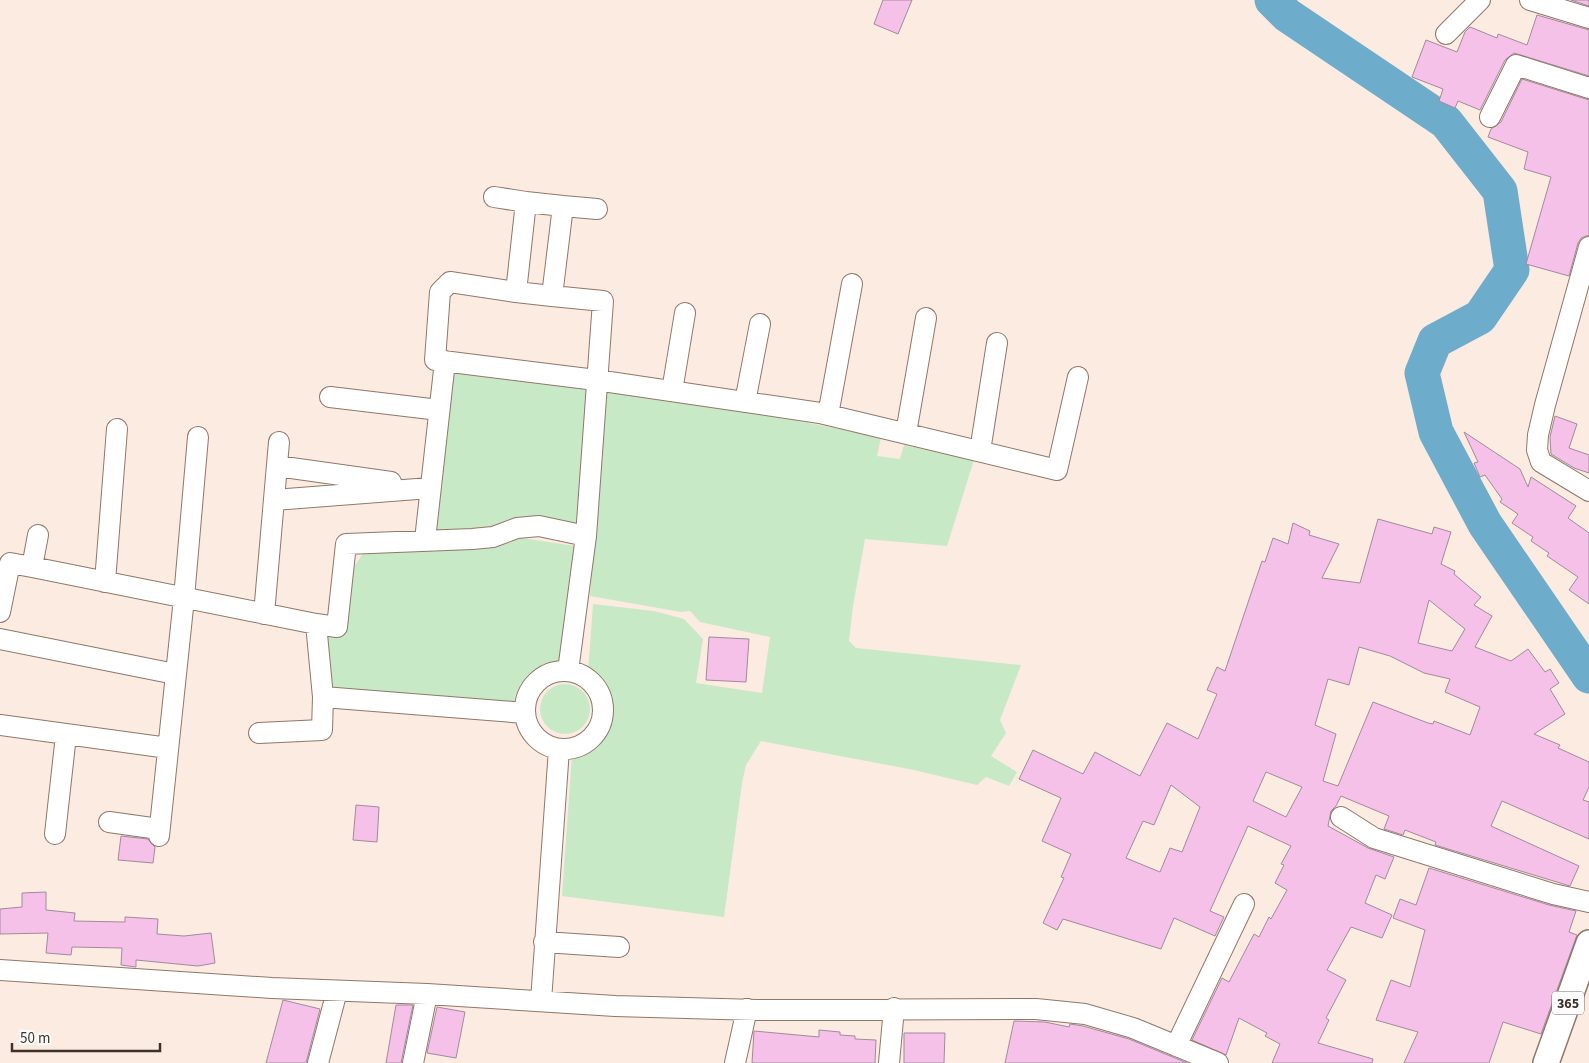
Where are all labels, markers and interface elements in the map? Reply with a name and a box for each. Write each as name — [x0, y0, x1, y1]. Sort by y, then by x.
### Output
road number: 365 — [1552, 991, 1584, 1014]
scale bar — [12, 1020, 160, 1052]
text: 50 m — [20, 1028, 50, 1049]

